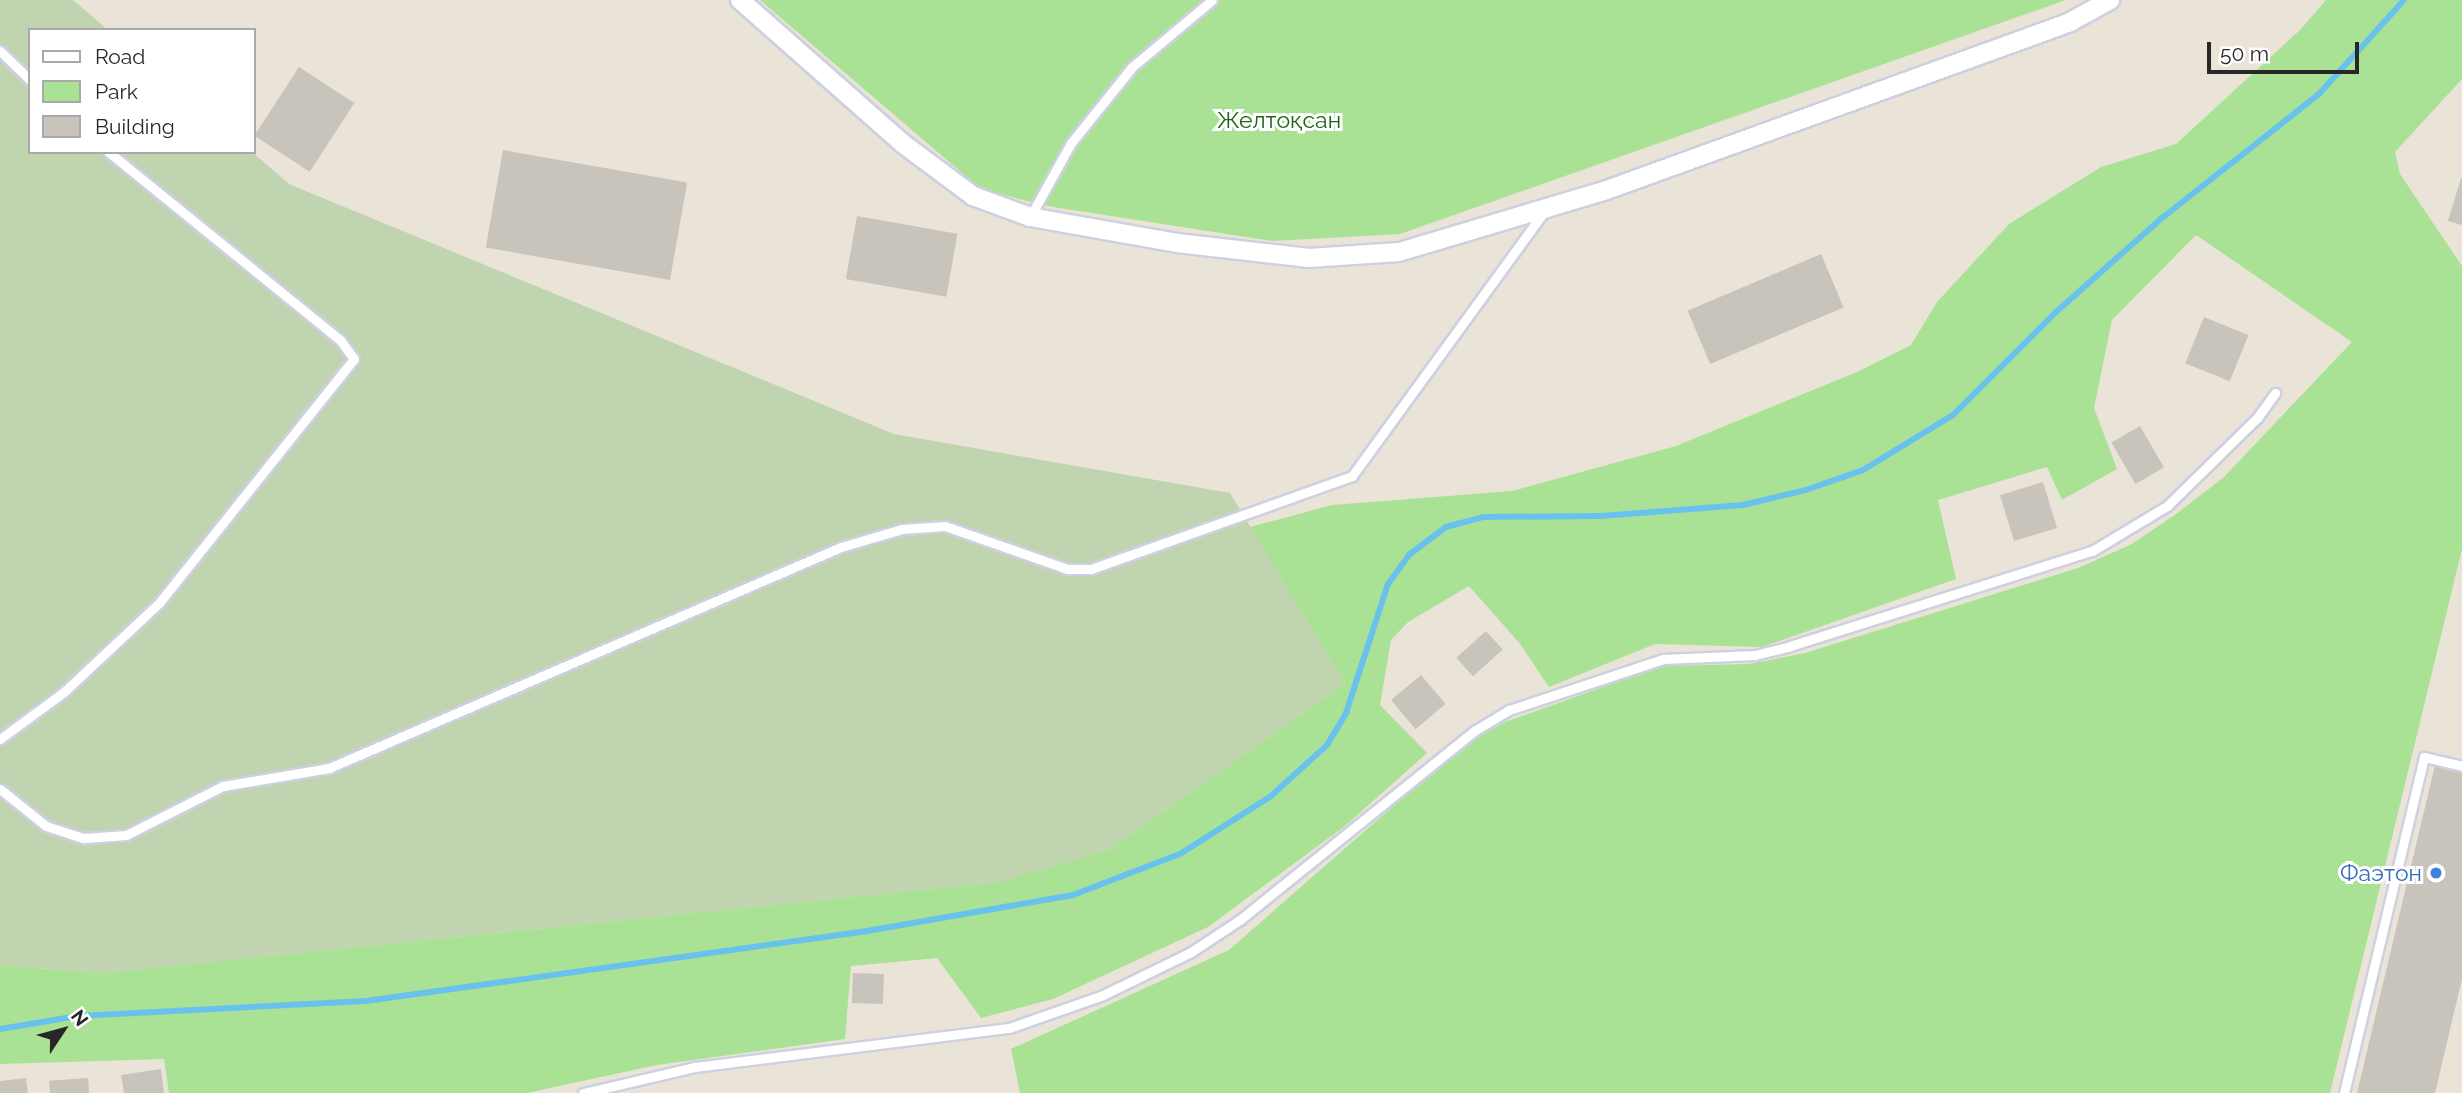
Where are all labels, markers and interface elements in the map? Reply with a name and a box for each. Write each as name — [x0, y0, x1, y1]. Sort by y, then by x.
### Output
legend — [28, 28, 256, 154]
scale bar — [2210, 28, 2362, 72]
text: 50 m — [2220, 41, 2269, 66]
text: Road — [95, 44, 145, 69]
text: Park — [95, 79, 138, 104]
park label: Желтоқсан — [1217, 106, 1341, 134]
text: Building — [95, 114, 175, 139]
place label: Фаэтон — [2340, 859, 2422, 887]
marker: Фаэтон — [2428, 865, 2444, 881]
north arrow — [28, 995, 98, 1065]
text: N — [67, 1005, 93, 1030]

